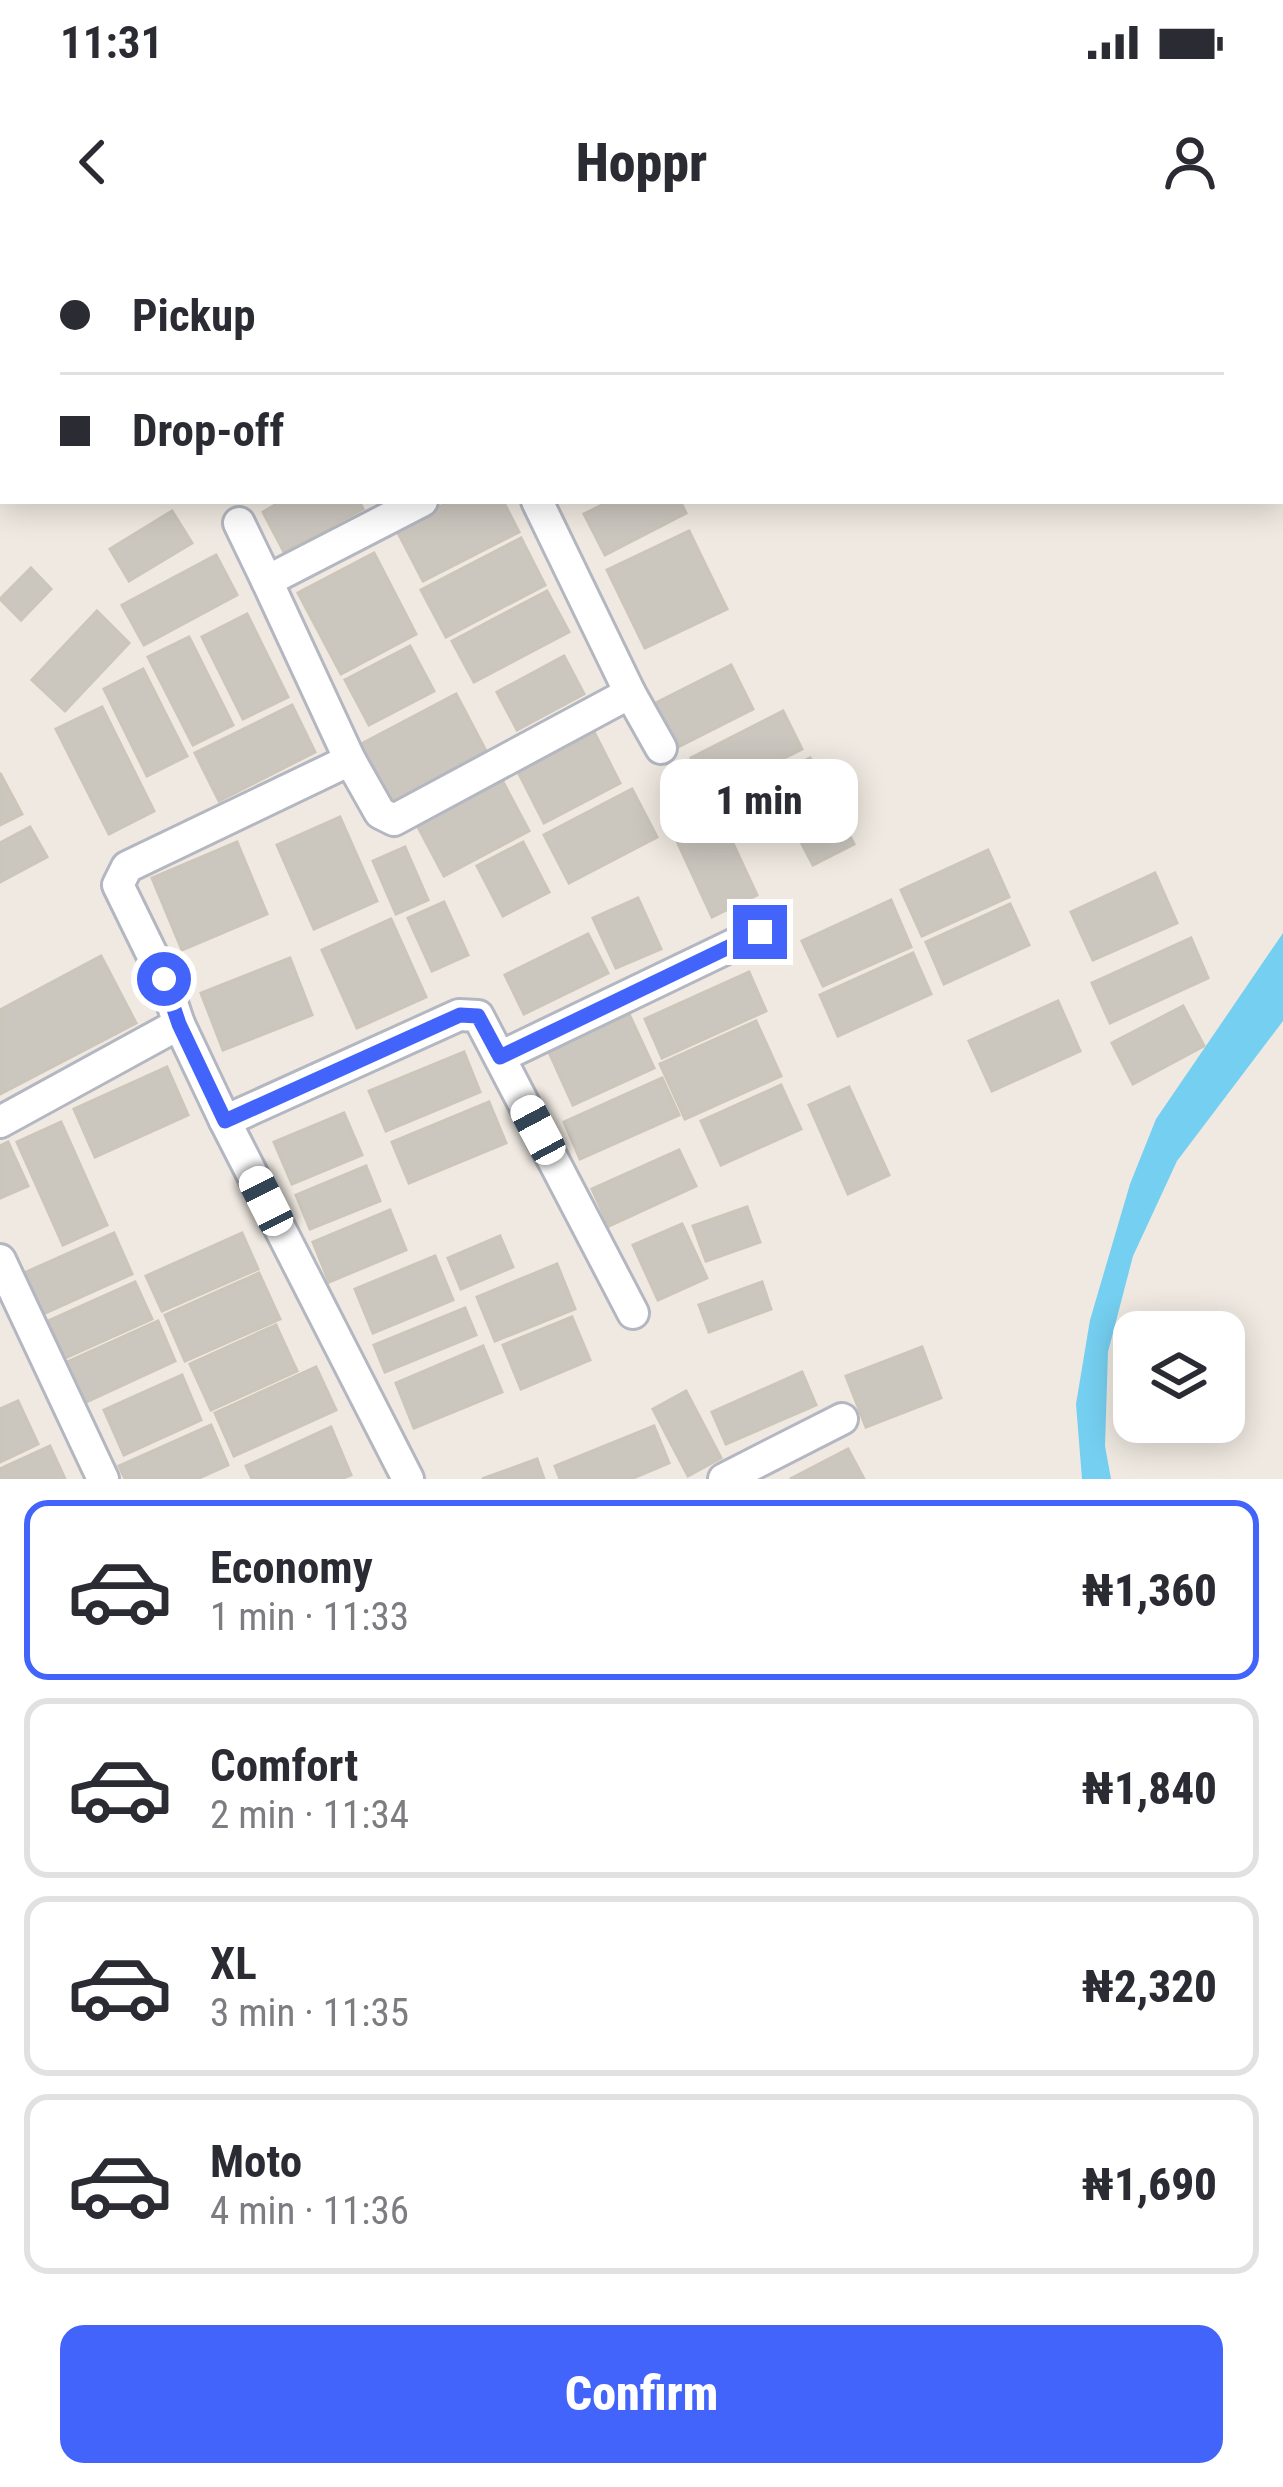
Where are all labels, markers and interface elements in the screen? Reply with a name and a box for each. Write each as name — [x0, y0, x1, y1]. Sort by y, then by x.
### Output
text: 11:31 — [60, 16, 163, 69]
icon: back — [60, 129, 126, 195]
icon: person — [1157, 129, 1223, 195]
text: Hoppr — [576, 131, 707, 194]
text: Pickup — [132, 289, 256, 342]
text: Drop-off — [132, 404, 284, 457]
callout: 1 min — [661, 758, 859, 842]
text: 1 min — [716, 778, 802, 824]
route end — [733, 905, 787, 959]
route start — [137, 952, 191, 1006]
car — [505, 1090, 571, 1170]
car — [234, 1161, 298, 1241]
map controls — [1113, 1311, 1245, 1443]
button: layers — [1113, 1311, 1245, 1443]
icon: car — [66, 1536, 174, 1644]
text: Economy — [210, 1541, 373, 1594]
text: ₦1,360 — [1082, 1564, 1217, 1617]
text: 1 min · 11:33 — [210, 1594, 409, 1640]
icon: car — [66, 1734, 174, 1842]
text: Comfort — [210, 1739, 358, 1792]
text: ₦1,840 — [1082, 1762, 1217, 1815]
text: 2 min · 11:34 — [210, 1792, 409, 1838]
icon: car — [66, 1932, 174, 2040]
text: XL — [210, 1937, 257, 1990]
text: ₦2,320 — [1082, 1960, 1217, 2013]
text: 3 min · 11:35 — [210, 1990, 409, 2036]
icon: car — [66, 2130, 174, 2238]
text: Moto — [210, 2135, 302, 2188]
text: ₦1,690 — [1082, 2158, 1217, 2211]
text: 4 min · 11:36 — [210, 2188, 409, 2234]
button: Confirm — [60, 2325, 1223, 2463]

